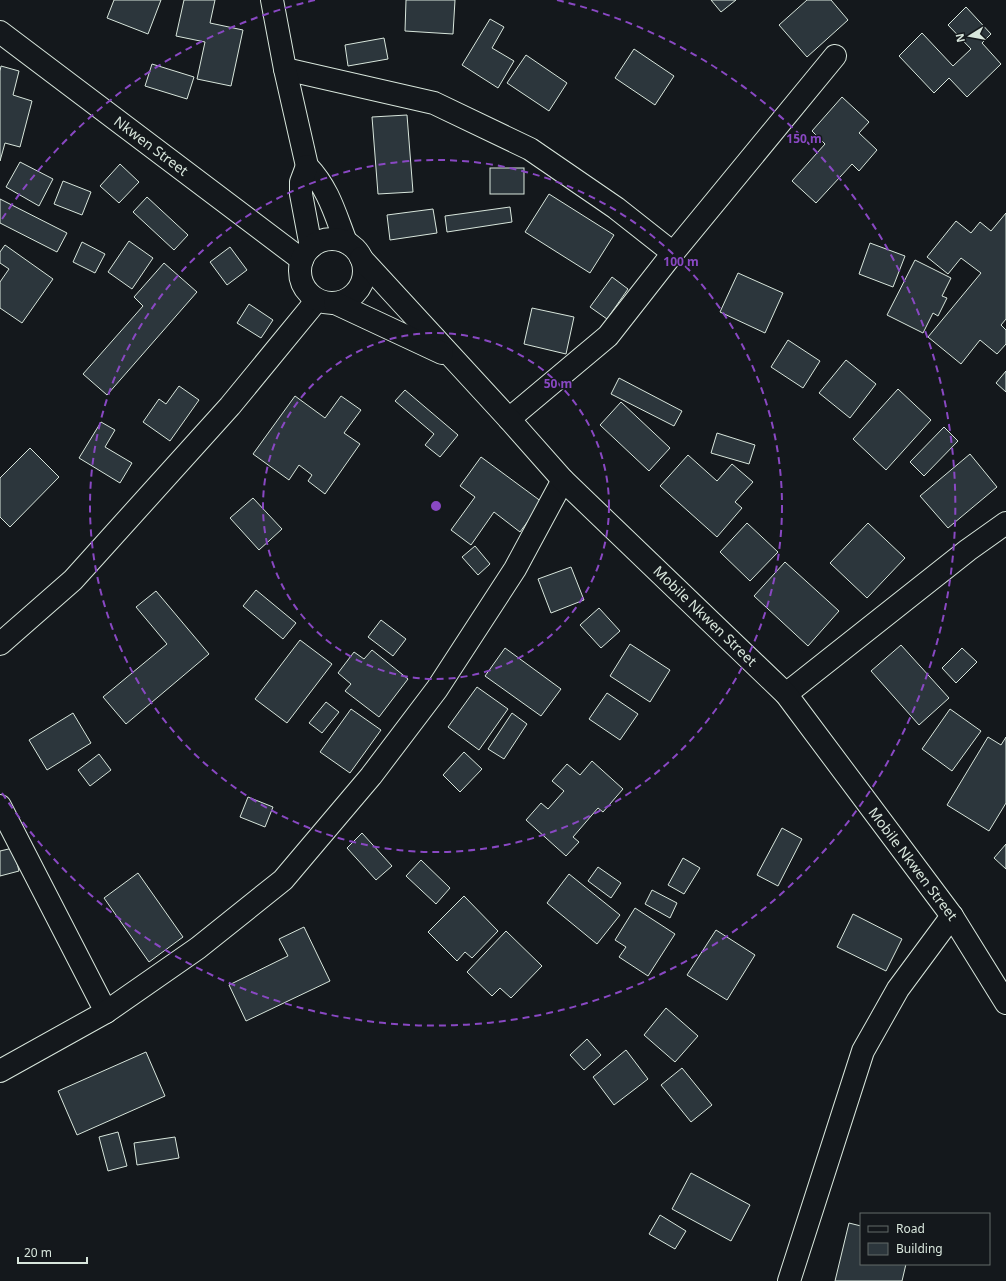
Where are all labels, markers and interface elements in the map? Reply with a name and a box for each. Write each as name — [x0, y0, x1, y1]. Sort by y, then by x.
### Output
north arrow — [950, 16, 990, 56]
text: N — [951, 32, 968, 44]
street label: Nkwen Street — [110, 111, 192, 180]
text: 150 m — [786, 130, 822, 147]
text: 100 m — [663, 253, 699, 270]
text: 50 m — [544, 375, 572, 392]
centre of rings — [429, 499, 443, 513]
street label: Mobile Nkwen Street — [649, 561, 761, 670]
street label: Mobile Nkwen Street — [865, 803, 962, 924]
legend — [860, 1213, 990, 1265]
text: Road — [896, 1220, 925, 1237]
scale bar — [18, 1239, 87, 1265]
text: Building — [896, 1240, 943, 1257]
text: 20 m — [24, 1244, 52, 1261]

